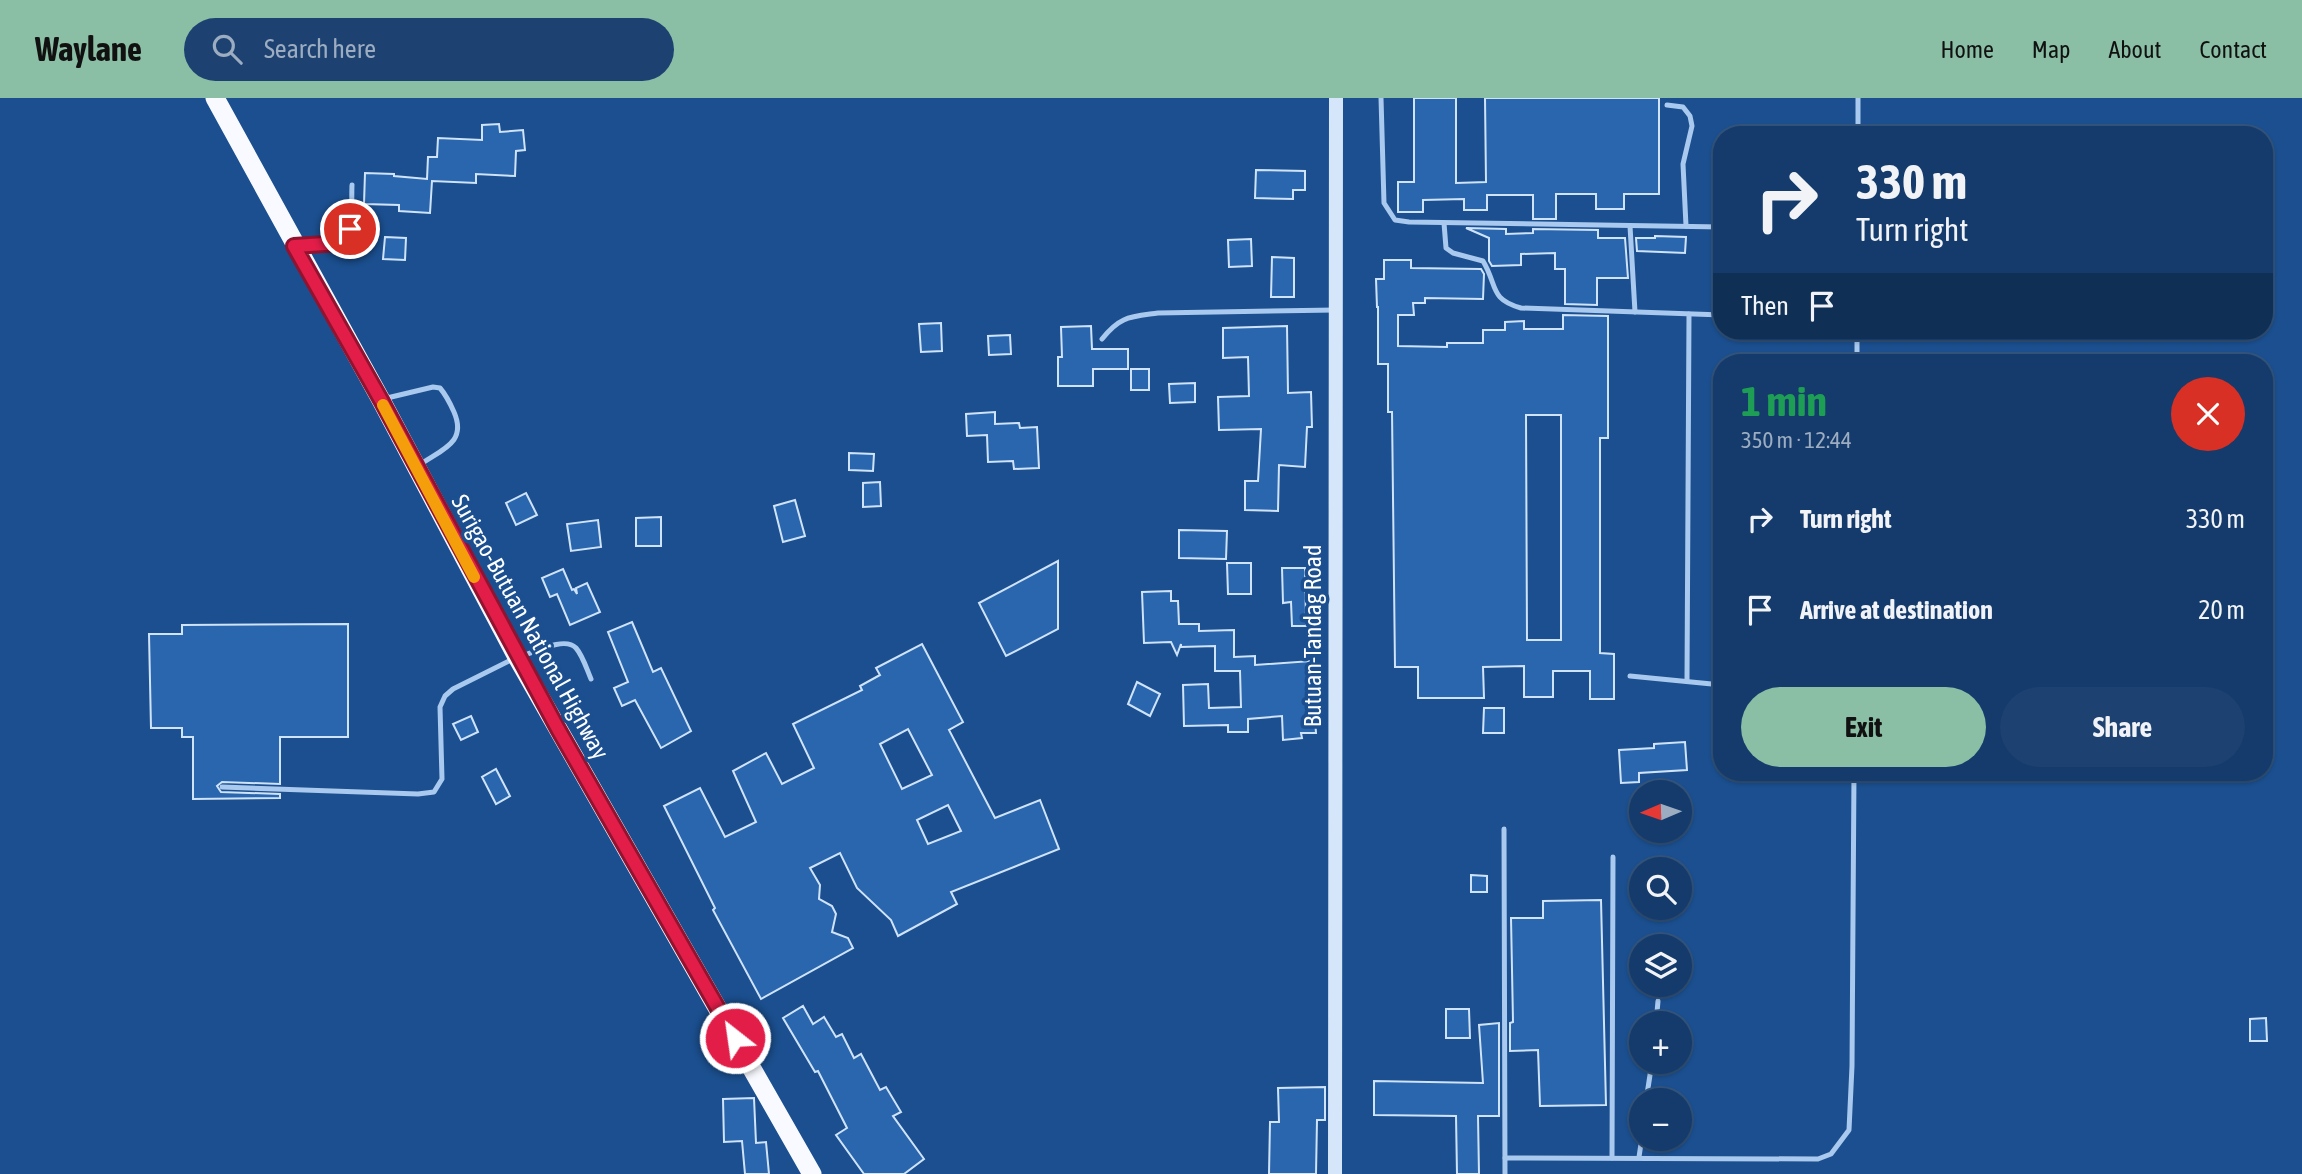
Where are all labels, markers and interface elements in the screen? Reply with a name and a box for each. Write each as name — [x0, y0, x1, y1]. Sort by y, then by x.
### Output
search box — [184, 18, 674, 81]
text: Waylane — [35, 30, 142, 68]
icon: search — [208, 30, 246, 68]
text: Search here — [264, 34, 376, 64]
text: Home — [1940, 36, 1994, 63]
text: Map — [2032, 36, 2070, 63]
text: About — [2108, 36, 2161, 63]
text: Contact — [2199, 36, 2267, 63]
text: 330 m — [1856, 153, 1967, 209]
icon: right — [1741, 154, 1832, 245]
pin — [320, 199, 380, 259]
icon: arrive — [331, 210, 369, 248]
text: Turn right — [1856, 211, 1969, 248]
icon: arrive — [1803, 287, 1841, 325]
text: Then — [1741, 291, 1789, 321]
text: 1 min — [1741, 377, 1827, 425]
button: close — [2171, 377, 2245, 451]
text: 350 m · 12:44 — [1741, 427, 1852, 453]
street label: Surigao-Butuan National Highway — [446, 490, 615, 764]
icon: right — [1741, 500, 1779, 538]
text: Turn right — [1800, 504, 1891, 534]
text: 330 m — [2186, 504, 2245, 534]
street label: Butuan-Tandag Road — [1299, 545, 1326, 727]
icon: arrive — [1741, 591, 1779, 629]
text: Arrive at destination — [1800, 595, 1993, 625]
text: 20 m — [2198, 595, 2245, 625]
button: Exit — [1741, 687, 1986, 767]
button: Share — [2000, 687, 2245, 767]
north arrow — [1629, 780, 1692, 844]
map controls — [1629, 780, 1692, 1151]
button: search — [1629, 857, 1692, 920]
button: layers — [1629, 934, 1692, 997]
position arrow — [698, 1001, 772, 1075]
button: + — [1629, 1011, 1692, 1074]
button: − — [1629, 1088, 1692, 1151]

